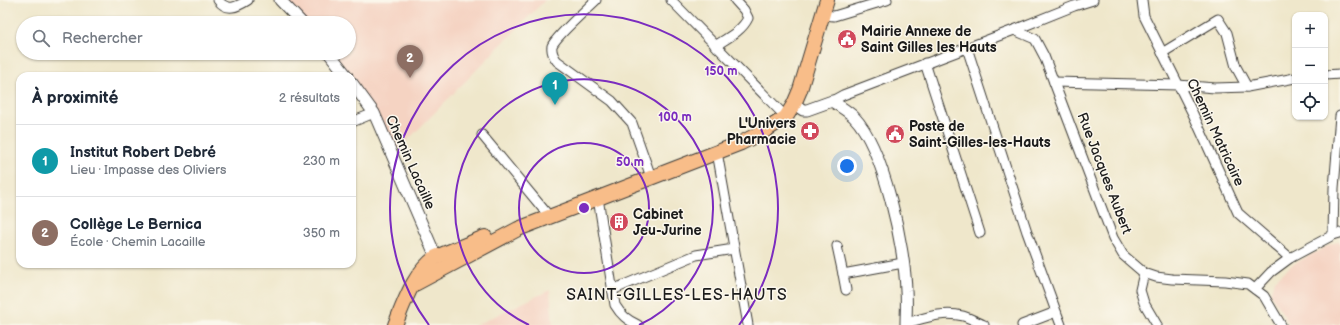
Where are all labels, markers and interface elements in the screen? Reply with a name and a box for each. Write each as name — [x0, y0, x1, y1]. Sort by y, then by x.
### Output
map controls — [1292, 12, 1328, 120]
button: + — [1292, 12, 1328, 48]
search box — [16, 16, 356, 60]
place label: Mairie Annexe de Saint Gilles les Hauts — [861, 23, 997, 56]
icon: search — [30, 27, 52, 49]
public building icon: Mairie Annexe de Saint Gilles les Hauts — [836, 28, 858, 50]
text: Rechercher — [62, 29, 142, 48]
pin: 2 — [397, 45, 423, 78]
button: − — [1292, 48, 1328, 84]
text: 150 m — [705, 64, 737, 79]
pin: 1 — [542, 72, 568, 105]
street label: Chemin Matricaire — [1183, 76, 1248, 189]
button: locate — [1292, 84, 1328, 120]
text: À proximité — [32, 88, 118, 108]
text: 2 résultats — [279, 90, 340, 106]
text: 100 m — [658, 110, 692, 125]
street label: Rue Jacques Aubert — [1074, 110, 1136, 237]
street label: Chemin Lacaille — [382, 113, 439, 212]
place label: L'Univers Pharmacie — [727, 115, 796, 148]
place label: Poste de Saint-Gilles-les-Hauts — [909, 118, 1051, 151]
pharmacy icon: L'Univers Pharmacie — [799, 120, 821, 142]
public building icon: Poste de Saint-Gilles-les-Hauts — [884, 123, 906, 145]
text: Institut Robert Debré — [70, 143, 216, 162]
text: 1 — [42, 153, 48, 169]
text: 230 m — [303, 153, 340, 169]
text: 50 m — [616, 155, 644, 170]
your location — [837, 156, 857, 176]
text: Lieu · Impasse des Oliviers — [70, 162, 226, 178]
centre of rings — [577, 201, 591, 215]
place label: Cabinet Jeu-Jurine — [633, 206, 702, 239]
building icon: Cabinet Jeu-Jurine — [608, 211, 630, 233]
text: Collège Le Bernica — [70, 215, 202, 234]
text: 2 — [41, 225, 49, 241]
text: 350 m — [303, 225, 340, 241]
text: École · Chemin Lacaille — [70, 234, 206, 250]
district label: SAINT-GILLES-LES-HAUTS — [566, 286, 788, 305]

